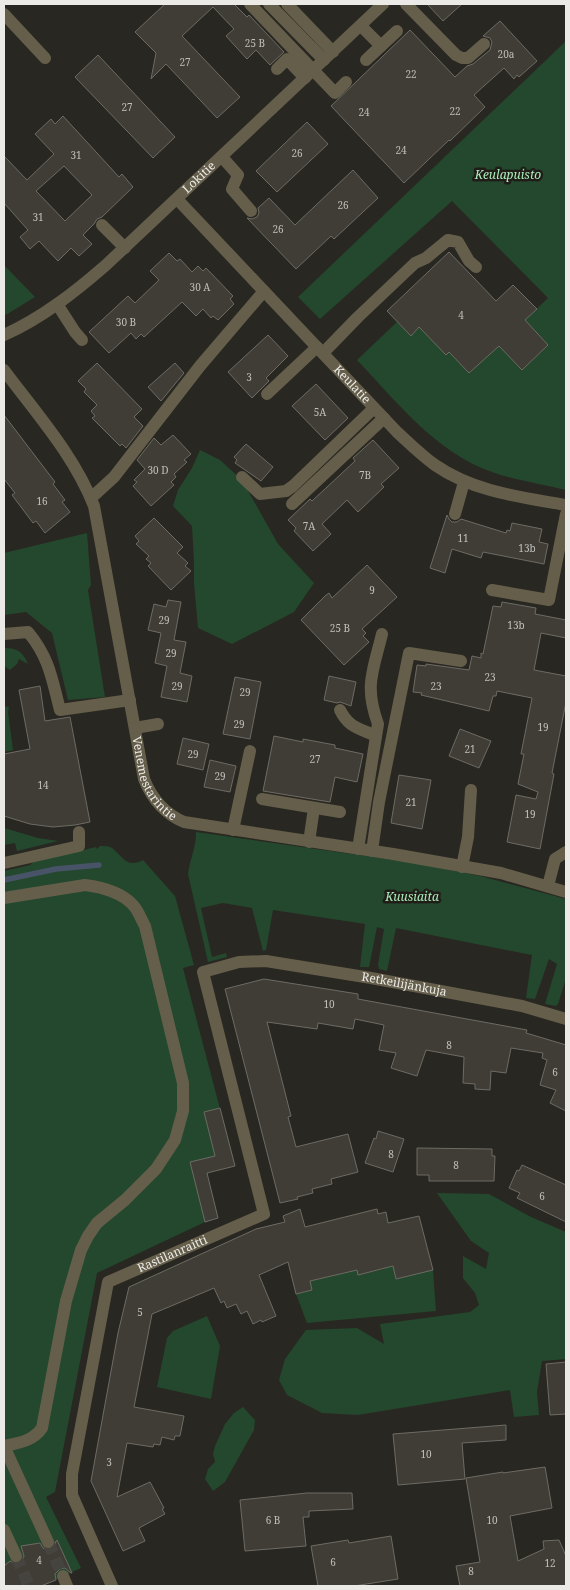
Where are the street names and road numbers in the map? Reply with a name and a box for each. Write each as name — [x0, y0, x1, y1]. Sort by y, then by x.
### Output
street label: Lokitie — [178, 157, 219, 197]
street label: Keulatie — [330, 361, 375, 407]
street label: Venemestarintie — [128, 735, 180, 824]
street label: Retkeilijänkuja — [360, 968, 448, 1000]
street label: Rastilanraitti — [135, 1231, 210, 1276]

